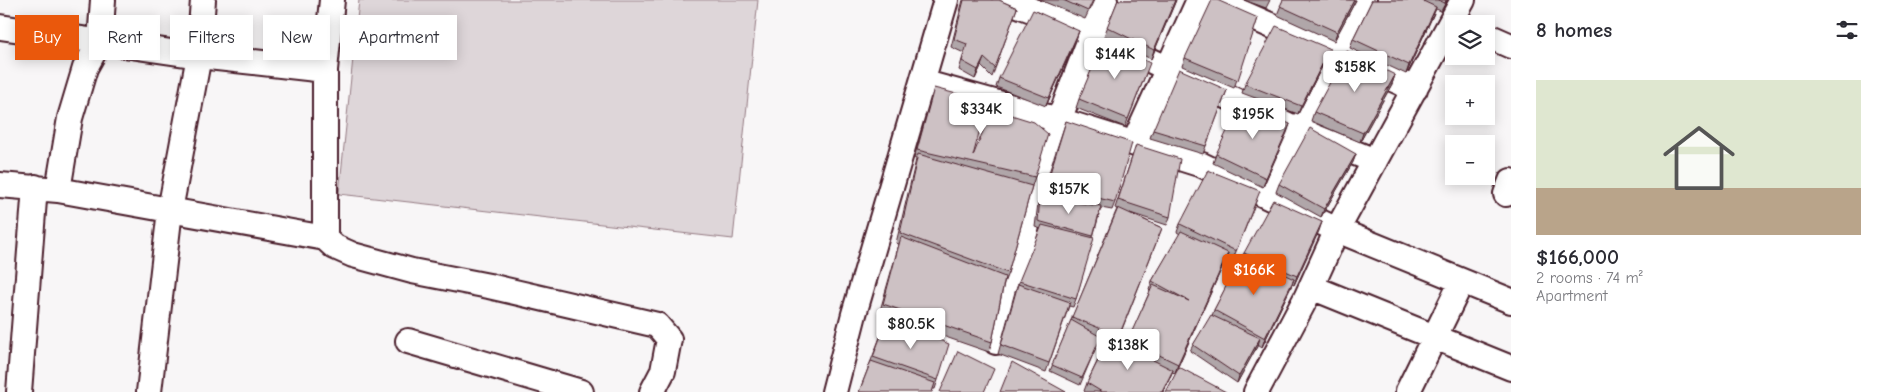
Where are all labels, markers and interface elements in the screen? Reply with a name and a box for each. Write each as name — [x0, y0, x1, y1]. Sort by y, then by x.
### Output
chip: Buy — [15, 15, 79, 60]
chip: Rent — [89, 15, 160, 60]
chip: Filters — [170, 15, 253, 60]
chip: New — [263, 15, 330, 60]
chip: Apartment — [340, 15, 457, 60]
map controls — [1445, 15, 1495, 185]
button: layers — [1445, 15, 1495, 65]
icon: filters — [1833, 16, 1861, 44]
text: 8 homes — [1536, 18, 1612, 42]
pin: $144K — [1080, 38, 1150, 80]
text: $144K — [1095, 45, 1135, 63]
pin: $158K — [1320, 51, 1390, 93]
text: $158K — [1334, 58, 1376, 76]
button: + — [1445, 75, 1495, 125]
pin: $334K — [946, 92, 1016, 135]
pin: $195K — [1218, 98, 1288, 140]
text: $334K — [960, 100, 1002, 118]
text: $195K — [1232, 105, 1274, 123]
icon: home — [1654, 113, 1744, 203]
button: − — [1445, 135, 1495, 185]
pin: $157K — [1034, 172, 1104, 215]
text: $157K — [1049, 180, 1089, 198]
text: $166,000 — [1536, 245, 1619, 269]
pin: $166K — [1219, 254, 1289, 296]
text: $166K — [1233, 261, 1275, 279]
text: 2 rooms · 74 m² — [1536, 269, 1643, 287]
text: Apartment — [1536, 287, 1608, 305]
pin: $80.5K — [870, 308, 952, 350]
text: $80.5K — [887, 315, 935, 333]
pin: $138K — [1093, 328, 1163, 371]
text: $138K — [1107, 336, 1149, 354]

